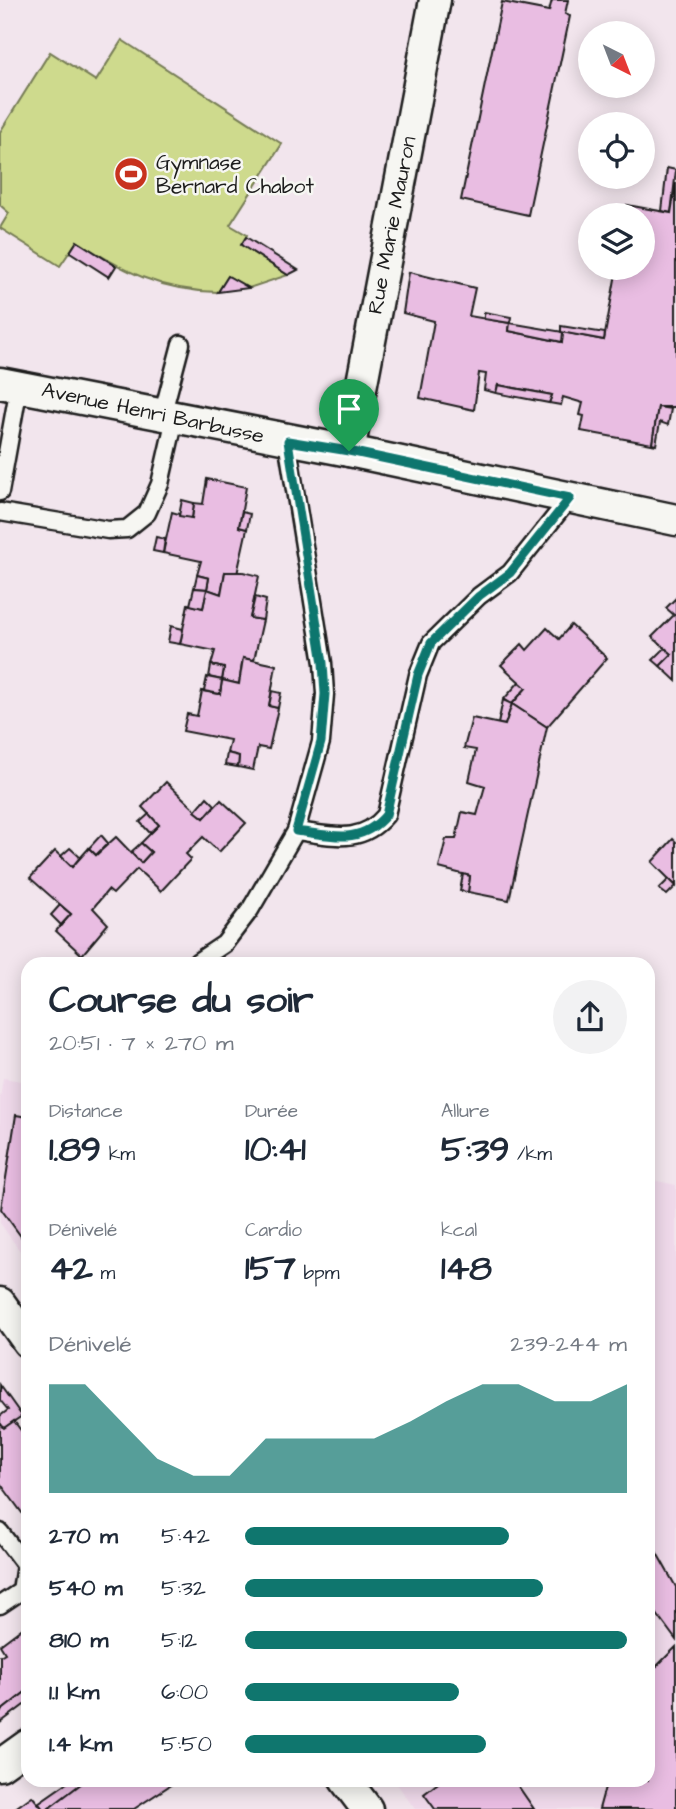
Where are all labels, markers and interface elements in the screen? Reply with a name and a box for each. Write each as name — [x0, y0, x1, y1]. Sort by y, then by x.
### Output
north arrow — [578, 21, 654, 98]
map controls — [578, 21, 655, 280]
button: locate — [578, 112, 655, 189]
street label: Rue Marie Mauron — [361, 134, 423, 316]
place label: Gymnase Bernard Chabot — [156, 148, 314, 201]
sports icon: Gymnase Bernard Chabot — [112, 155, 150, 193]
button: layers — [578, 203, 655, 280]
street label: Avenue Henri Barbusse — [39, 375, 267, 451]
pin — [319, 379, 379, 451]
icon: arrive — [330, 390, 368, 428]
text: Course du soir — [49, 975, 314, 1027]
button: share — [553, 980, 627, 1054]
text: 20:51 · 7 × 270 m — [49, 1027, 234, 1059]
text: Distance — [49, 1098, 123, 1125]
text: Durée — [245, 1098, 298, 1125]
text: Allure — [441, 1098, 490, 1125]
text: 1.89 — [49, 1125, 101, 1174]
text: 10:41 — [245, 1125, 306, 1174]
text: 5:39 — [441, 1125, 509, 1174]
text: km — [101, 1141, 135, 1168]
text: /km — [509, 1141, 552, 1168]
text: Dénivelé — [49, 1217, 117, 1244]
text: Cardio — [245, 1217, 302, 1244]
text: kcal — [441, 1217, 477, 1244]
text: 42 — [49, 1244, 93, 1293]
text: 157 — [245, 1244, 296, 1293]
text: 148 — [441, 1244, 492, 1293]
text: m — [93, 1260, 115, 1287]
text: bpm — [296, 1260, 339, 1287]
text: Dénivelé — [49, 1328, 132, 1360]
text: 239–244 m — [510, 1328, 627, 1360]
text: 270 m — [49, 1520, 118, 1552]
text: 5:42 — [161, 1520, 210, 1552]
text: 540 m — [49, 1572, 123, 1604]
text: 5:32 — [161, 1572, 206, 1604]
text: 810 m — [49, 1624, 108, 1656]
text: 5:12 — [161, 1624, 197, 1656]
text: 1.1 km — [49, 1676, 99, 1708]
text: 6:00 — [161, 1676, 208, 1708]
text: 1.4 km — [49, 1728, 112, 1760]
text: 5:50 — [161, 1728, 212, 1760]

